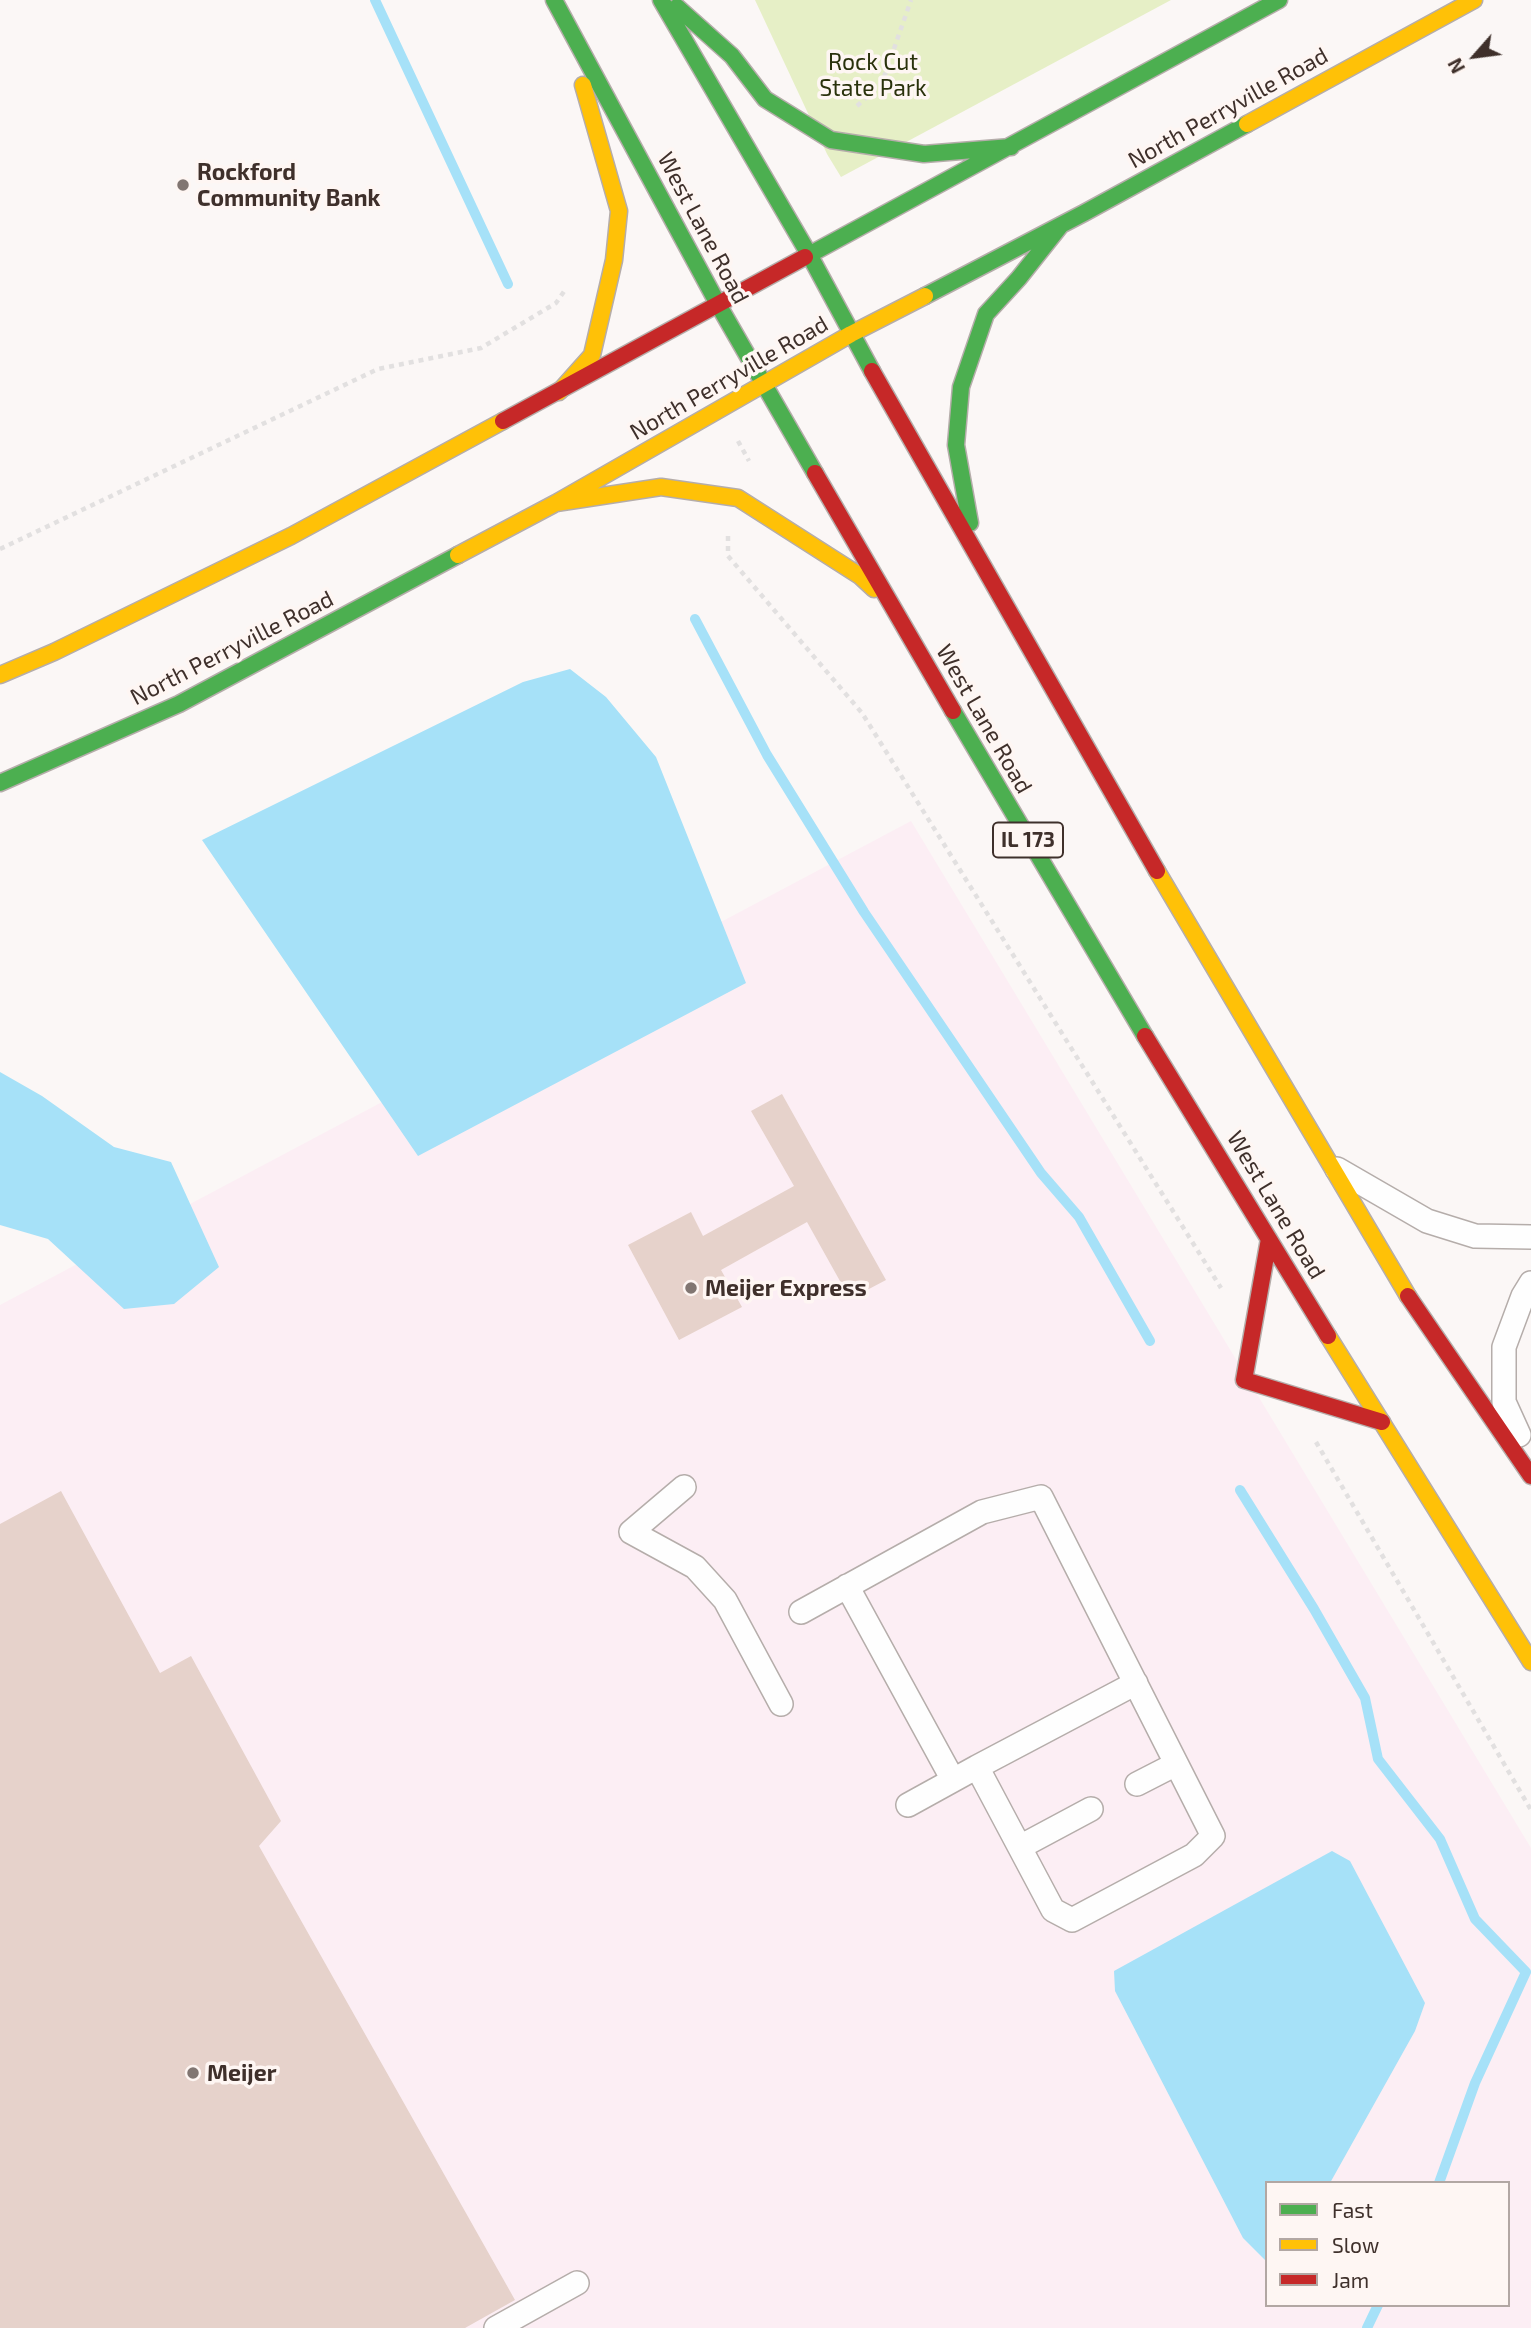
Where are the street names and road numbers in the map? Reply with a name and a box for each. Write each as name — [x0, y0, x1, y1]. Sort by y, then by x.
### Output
street label: North Perryville Road — [1123, 42, 1333, 174]
street label: West Lane Road — [651, 148, 755, 308]
street label: North Perryville Road — [625, 310, 833, 446]
street label: North Perryville Road — [126, 585, 338, 711]
street label: West Lane Road — [930, 640, 1038, 798]
road number: IL 173 — [993, 822, 1063, 858]
street label: West Lane Road — [1221, 1126, 1331, 1284]

